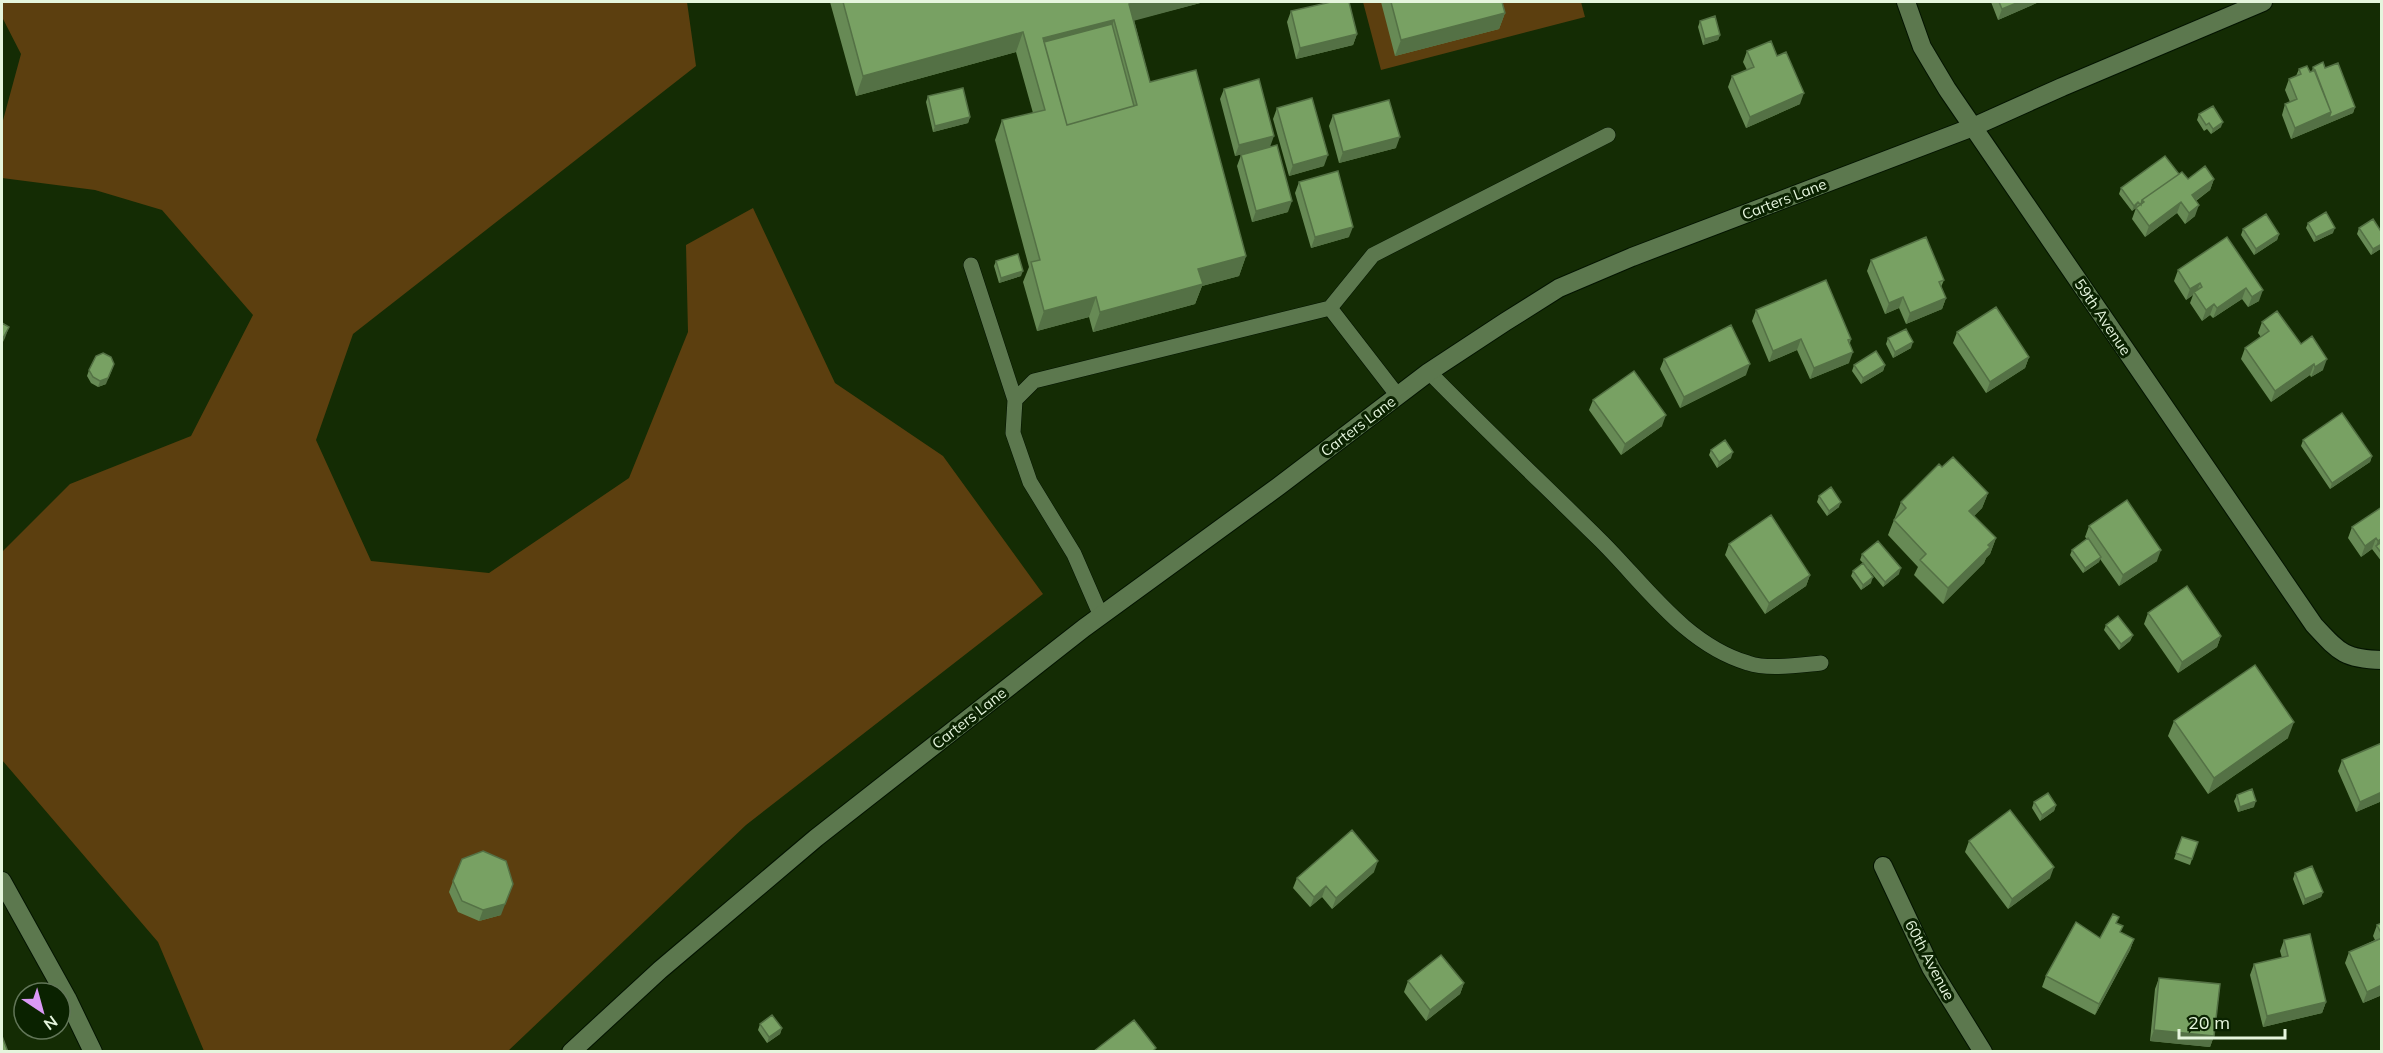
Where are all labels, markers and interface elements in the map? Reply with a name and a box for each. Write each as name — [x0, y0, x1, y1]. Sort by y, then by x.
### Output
street label: Carters Lane — [1739, 174, 1829, 224]
street label: 59th Avenue — [2070, 275, 2136, 359]
street label: Carters Lane — [1317, 392, 1399, 460]
street label: Carters Lane — [928, 683, 1010, 753]
street label: 60th Avenue — [1901, 917, 1959, 1003]
north arrow — [12, 981, 72, 1041]
scale bar — [2179, 1002, 2286, 1040]
text: N — [40, 1011, 62, 1035]
text: 20 m — [2188, 1011, 2230, 1034]

